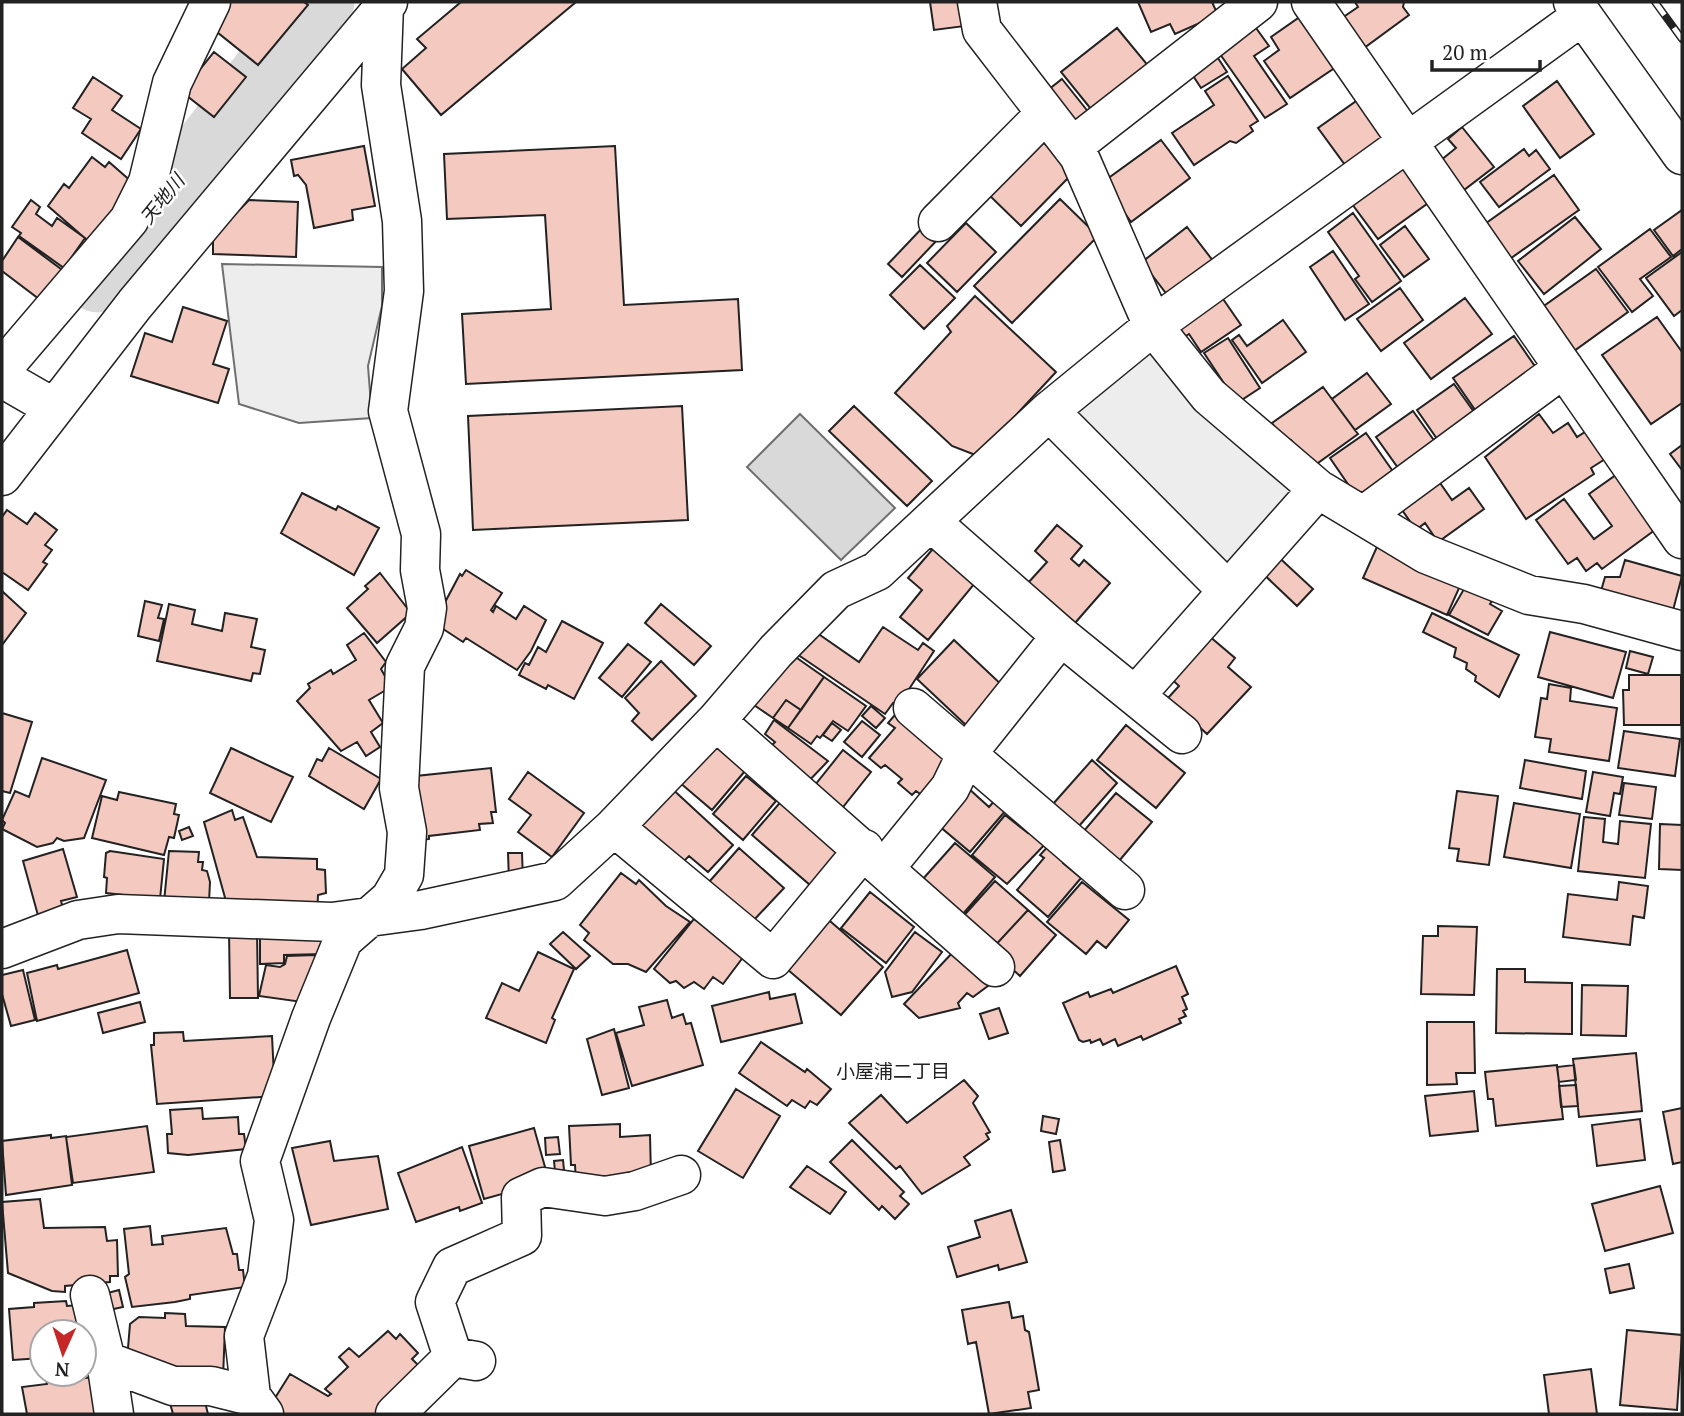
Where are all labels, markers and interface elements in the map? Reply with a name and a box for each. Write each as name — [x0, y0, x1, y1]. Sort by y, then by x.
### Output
scale bar — [1432, 28, 1540, 72]
text: 20 m — [1442, 38, 1488, 66]
water label: 天地川 — [134, 167, 191, 229]
district label: 小屋浦二丁目 — [836, 1058, 950, 1083]
north arrow — [28, 1318, 98, 1388]
text: N — [54, 1358, 70, 1383]

